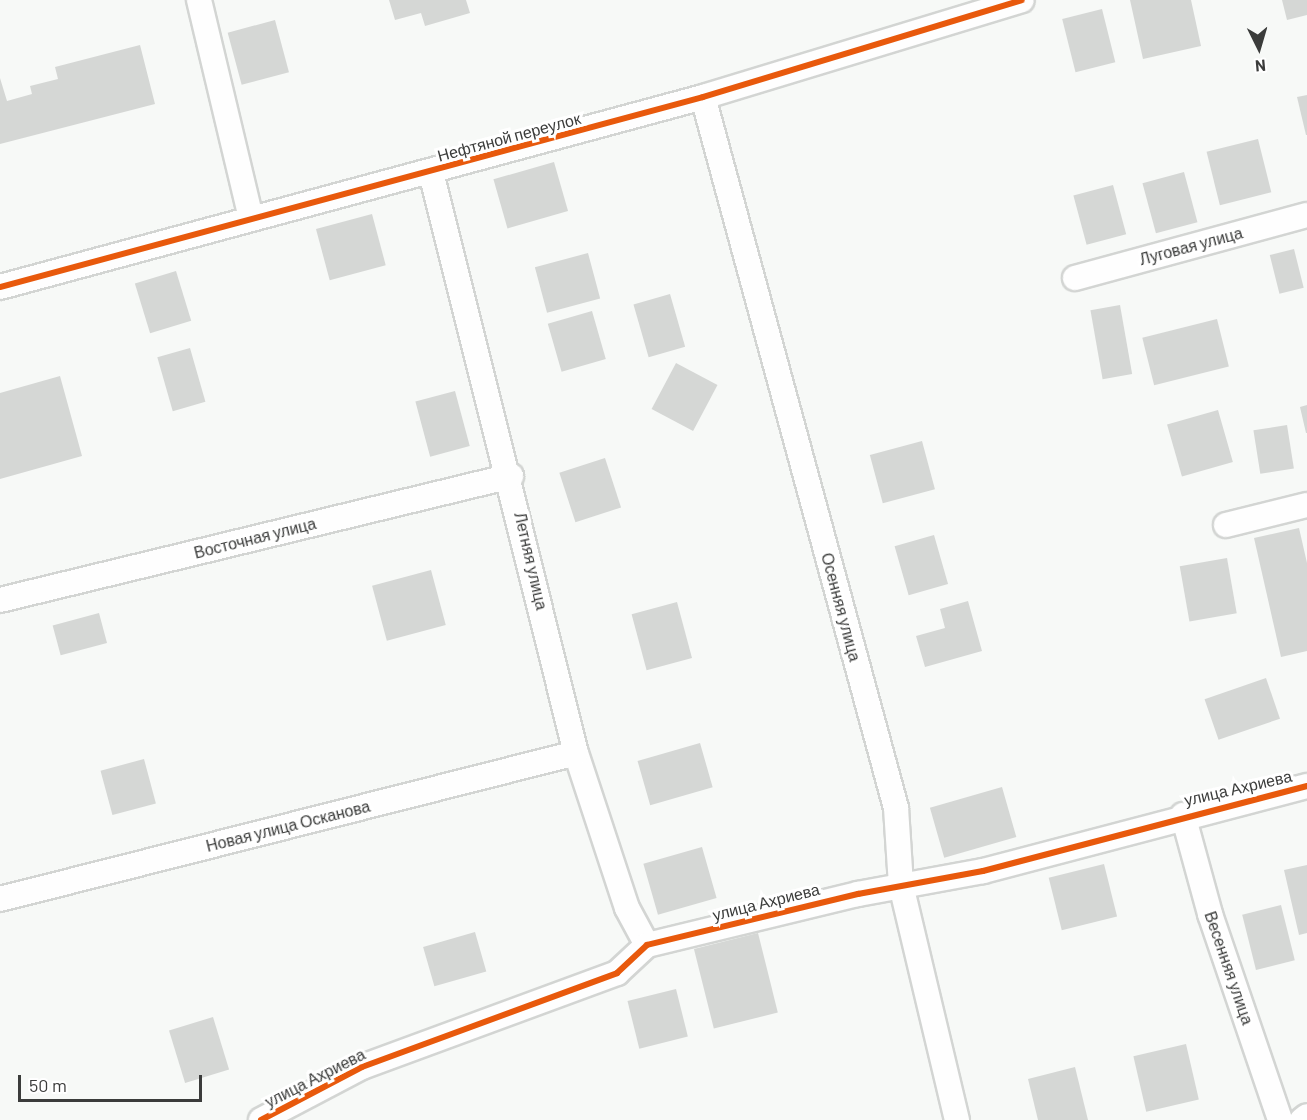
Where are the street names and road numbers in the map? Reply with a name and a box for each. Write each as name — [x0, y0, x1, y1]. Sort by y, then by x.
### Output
street label: Нефтяной переулок — [435, 109, 583, 165]
street label: Луговая улица — [1137, 223, 1245, 269]
street label: Летняя улица — [510, 510, 552, 612]
street label: Восточная улица — [192, 514, 318, 562]
street label: Осенняя улица — [817, 551, 865, 663]
street label: улица Ахриева — [1182, 766, 1294, 810]
street label: Новая улица Осканова — [204, 796, 372, 856]
street label: улица Ахриева — [710, 879, 822, 925]
street label: Весенняя улица — [1201, 909, 1257, 1027]
street label: улица Ахриева — [262, 1045, 368, 1111]

